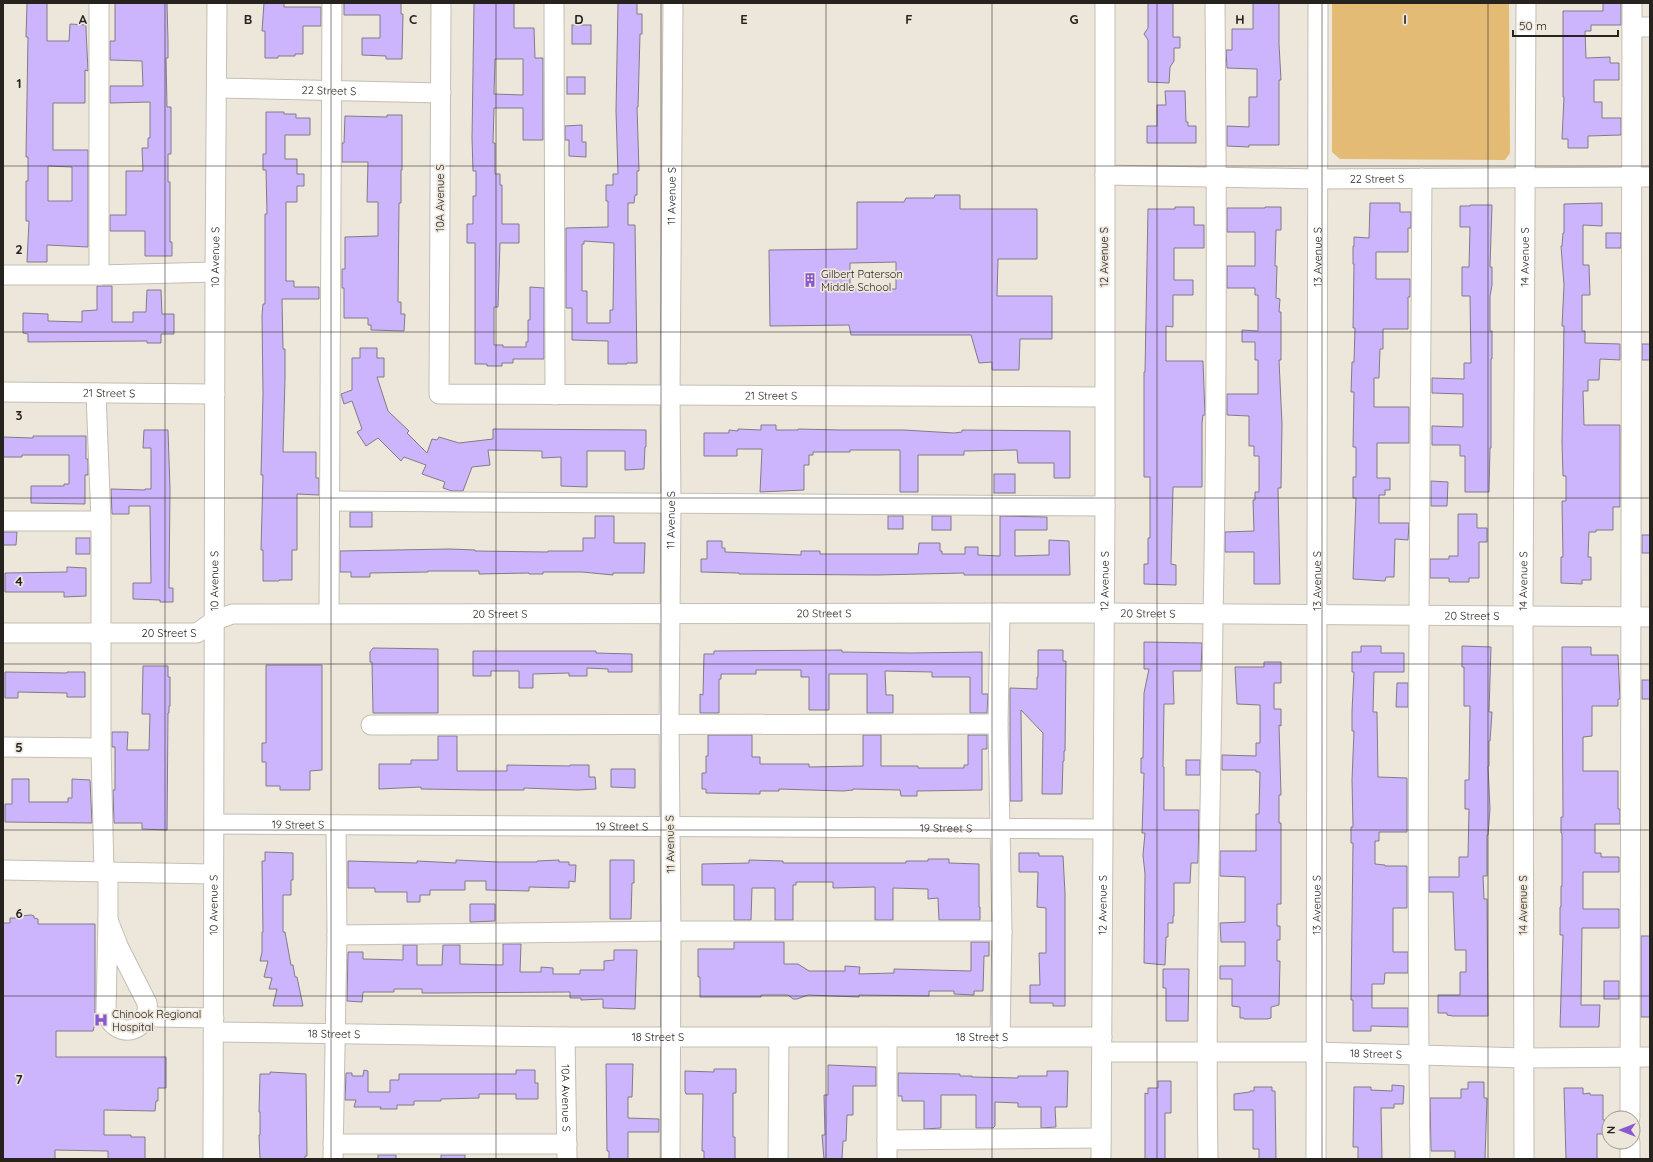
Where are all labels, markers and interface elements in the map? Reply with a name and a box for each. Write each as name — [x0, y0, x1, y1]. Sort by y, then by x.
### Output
text: A — [79, 11, 88, 27]
text: B — [244, 11, 252, 27]
text: C — [409, 11, 417, 27]
text: D — [574, 11, 584, 27]
text: E — [740, 11, 748, 27]
text: F — [905, 11, 913, 27]
text: G — [1069, 11, 1079, 27]
text: H — [1235, 11, 1245, 27]
text: I — [1403, 11, 1407, 27]
scale bar — [1513, 12, 1618, 38]
text: 50 m — [1519, 18, 1547, 33]
text: 1 — [16, 75, 22, 91]
street label: 22 Street S — [302, 83, 356, 98]
street label: 10A Avenue S — [433, 164, 447, 232]
street label: 11 Avenue S — [664, 167, 679, 225]
street label: 22 Street S — [1350, 171, 1404, 186]
street label: 10 Avenue S — [208, 227, 222, 287]
street label: 12 Avenue S — [1097, 227, 1111, 287]
street label: 13 Avenue S — [1311, 227, 1325, 287]
street label: 14 Avenue S — [1518, 227, 1532, 287]
text: 2 — [15, 241, 23, 257]
place label: Gilbert Paterson Middle School — [821, 267, 903, 294]
building icon: Gilbert Paterson Middle School — [802, 272, 818, 288]
street label: 21 Street S — [83, 386, 135, 400]
street label: 21 Street S — [745, 388, 797, 403]
text: 3 — [16, 407, 23, 423]
street label: 11 Avenue S — [664, 491, 678, 549]
street label: 10 Avenue S — [207, 551, 221, 611]
street label: 12 Avenue S — [1097, 551, 1112, 611]
street label: 13 Avenue S — [1310, 551, 1324, 611]
street label: 14 Avenue S — [1516, 551, 1530, 611]
text: 4 — [15, 573, 23, 589]
street label: 20 Street S — [796, 606, 851, 620]
street label: 20 Street S — [1120, 606, 1175, 621]
street label: 20 Street S — [472, 607, 527, 621]
street label: 20 Street S — [1444, 608, 1499, 623]
street label: 20 Street S — [142, 626, 196, 640]
text: 5 — [15, 739, 23, 755]
street label: 11 Avenue S — [662, 815, 678, 873]
street label: 19 Street S — [272, 817, 324, 832]
street label: 19 Street S — [596, 819, 648, 833]
street label: 19 Street S — [920, 821, 972, 835]
street label: 10 Avenue S — [207, 875, 221, 935]
street label: 12 Avenue S — [1095, 875, 1110, 935]
street label: 13 Avenue S — [1309, 875, 1323, 935]
street label: 14 Avenue S — [1516, 875, 1530, 935]
text: 6 — [15, 905, 23, 921]
place label: Chinook Regional Hospital — [112, 1007, 201, 1034]
hospital icon: Chinook Regional Hospital — [93, 1012, 109, 1028]
street label: 18 Street S — [308, 1026, 360, 1041]
street label: 18 Street S — [632, 1030, 684, 1044]
street label: 18 Street S — [956, 1030, 1008, 1044]
street label: 18 Street S — [1350, 1046, 1402, 1061]
street label: 10A Avenue S — [558, 1064, 574, 1132]
text: 7 — [15, 1071, 23, 1087]
north arrow — [1601, 1110, 1641, 1150]
text: N — [1604, 1126, 1618, 1134]

